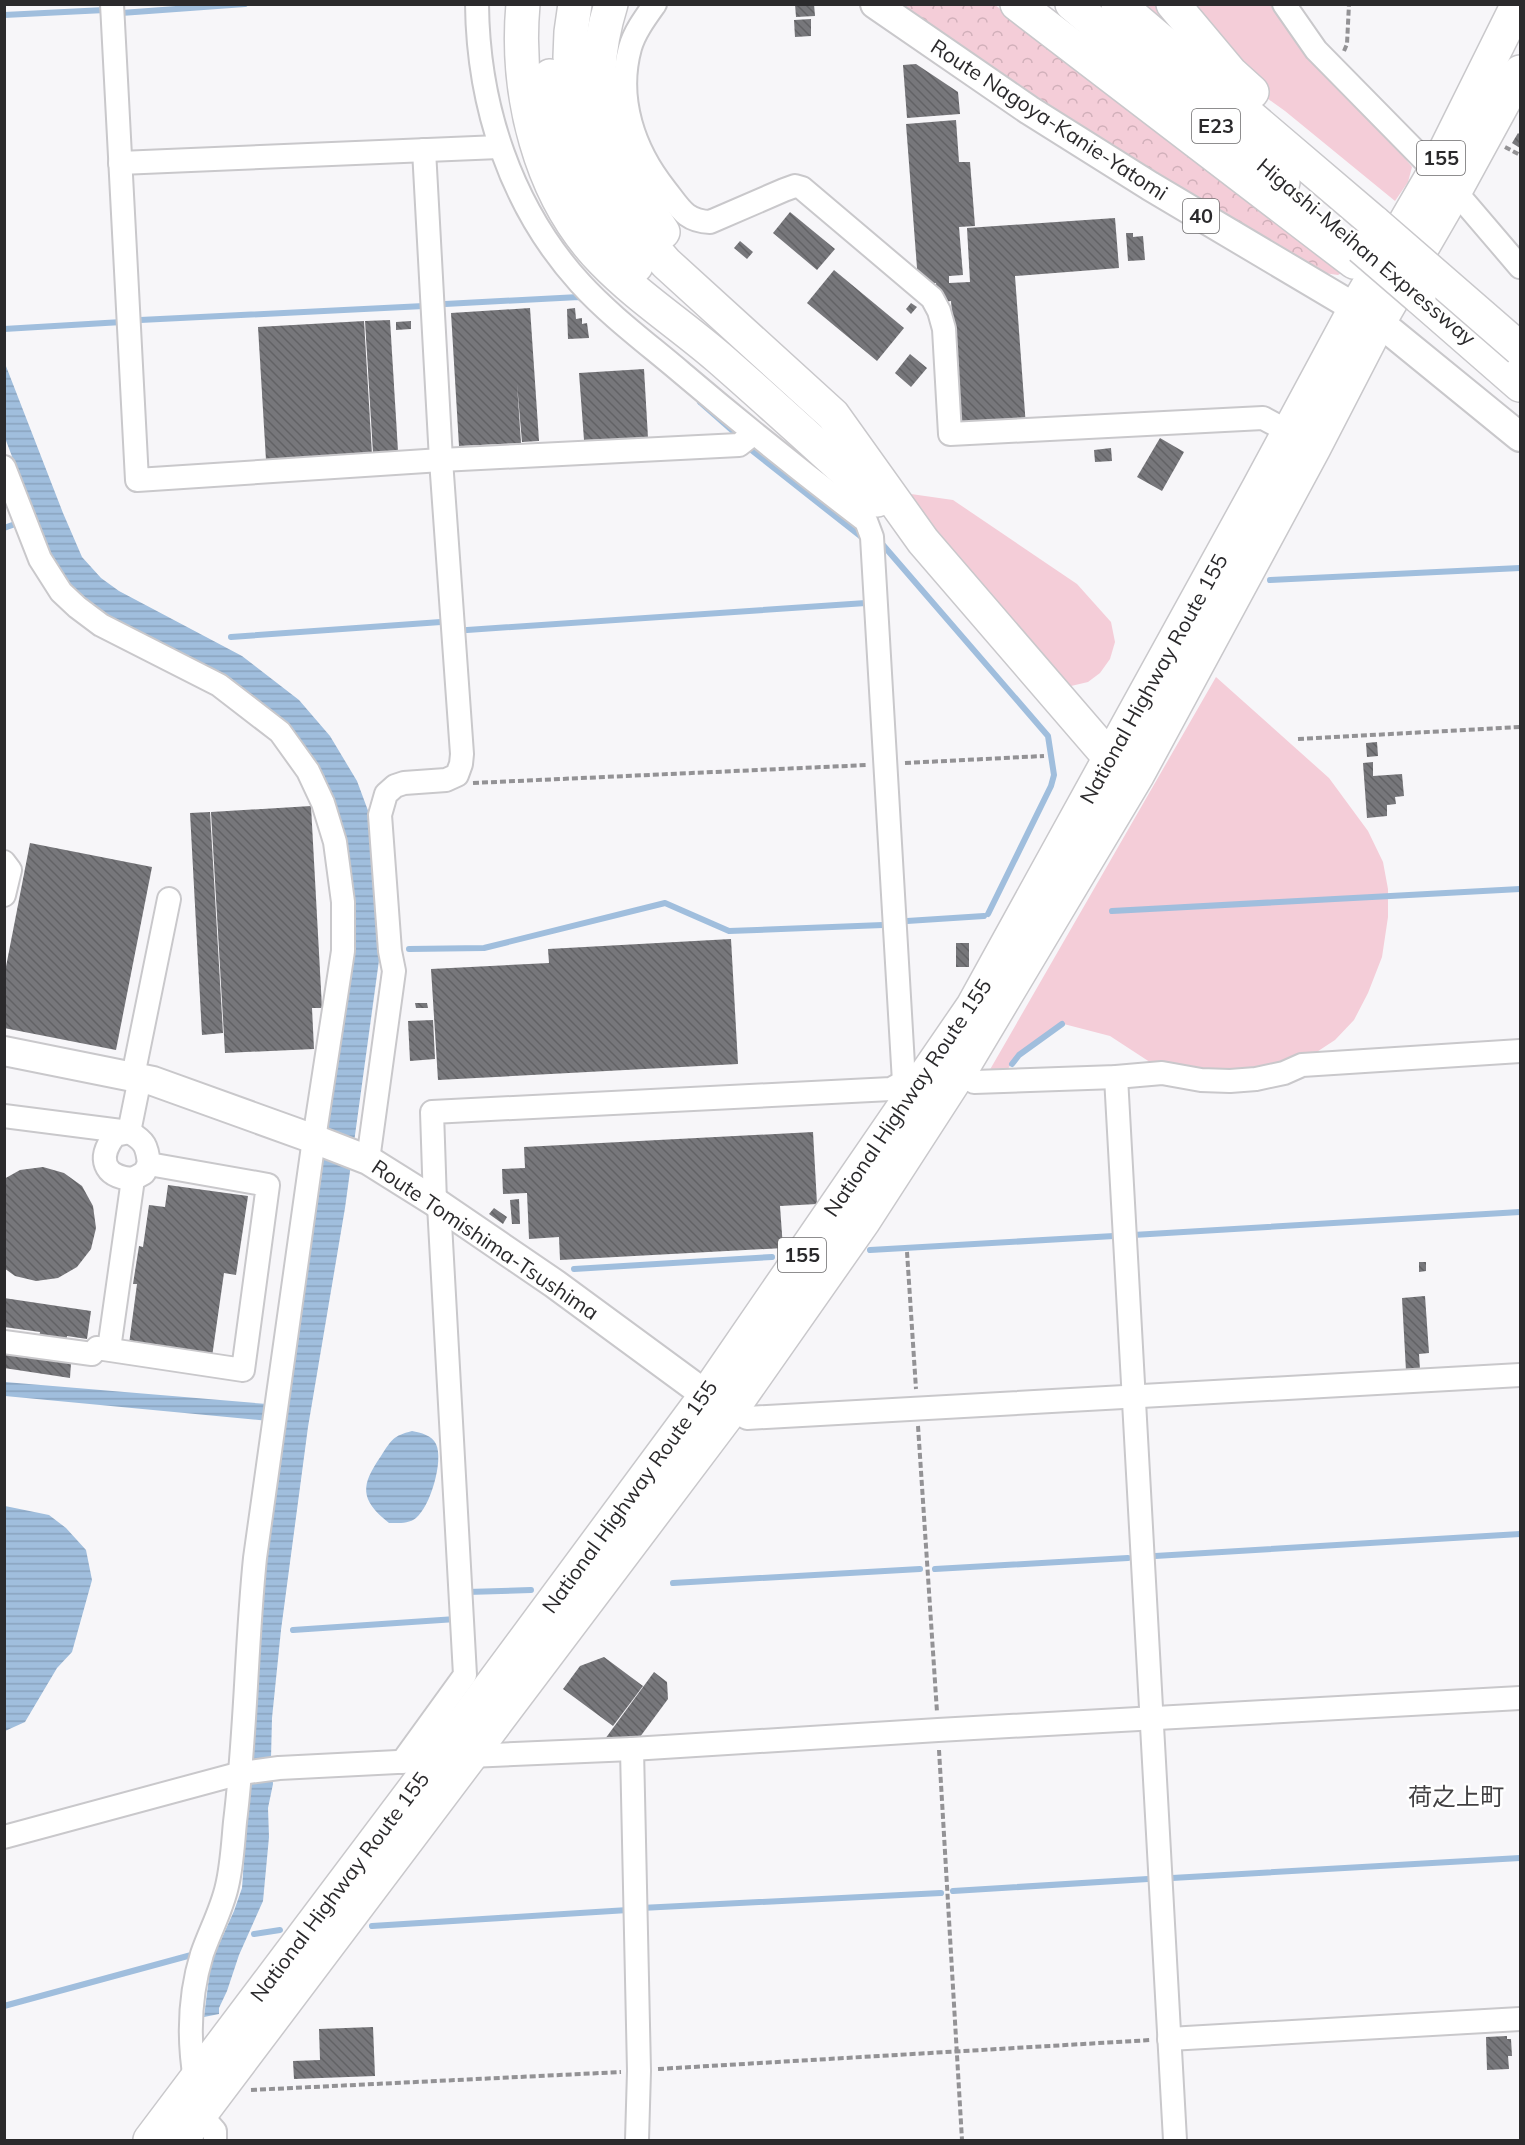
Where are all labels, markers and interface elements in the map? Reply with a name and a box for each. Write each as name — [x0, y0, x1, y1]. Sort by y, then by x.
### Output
street label: Route Nagoya-Kanie-Yatomi — [926, 33, 1173, 206]
road number: E23 — [1192, 109, 1240, 143]
road number: 155 — [1417, 141, 1465, 175]
street label: Higashi-Meihan Expressway — [1252, 152, 1481, 350]
road number: 40 — [1183, 199, 1219, 233]
street label: National Highway Route 155 — [1074, 549, 1233, 808]
street label: National Highway Route 155 — [818, 973, 997, 1221]
street label: Route Tomishima-Tsushima — [367, 1153, 604, 1325]
road number: 155 — [778, 1238, 826, 1272]
street label: National Highway Route 155 — [536, 1375, 722, 1618]
street label: National Highway Route 155 — [244, 1766, 434, 2007]
district label: 荷之上町 — [1408, 1781, 1504, 1811]

